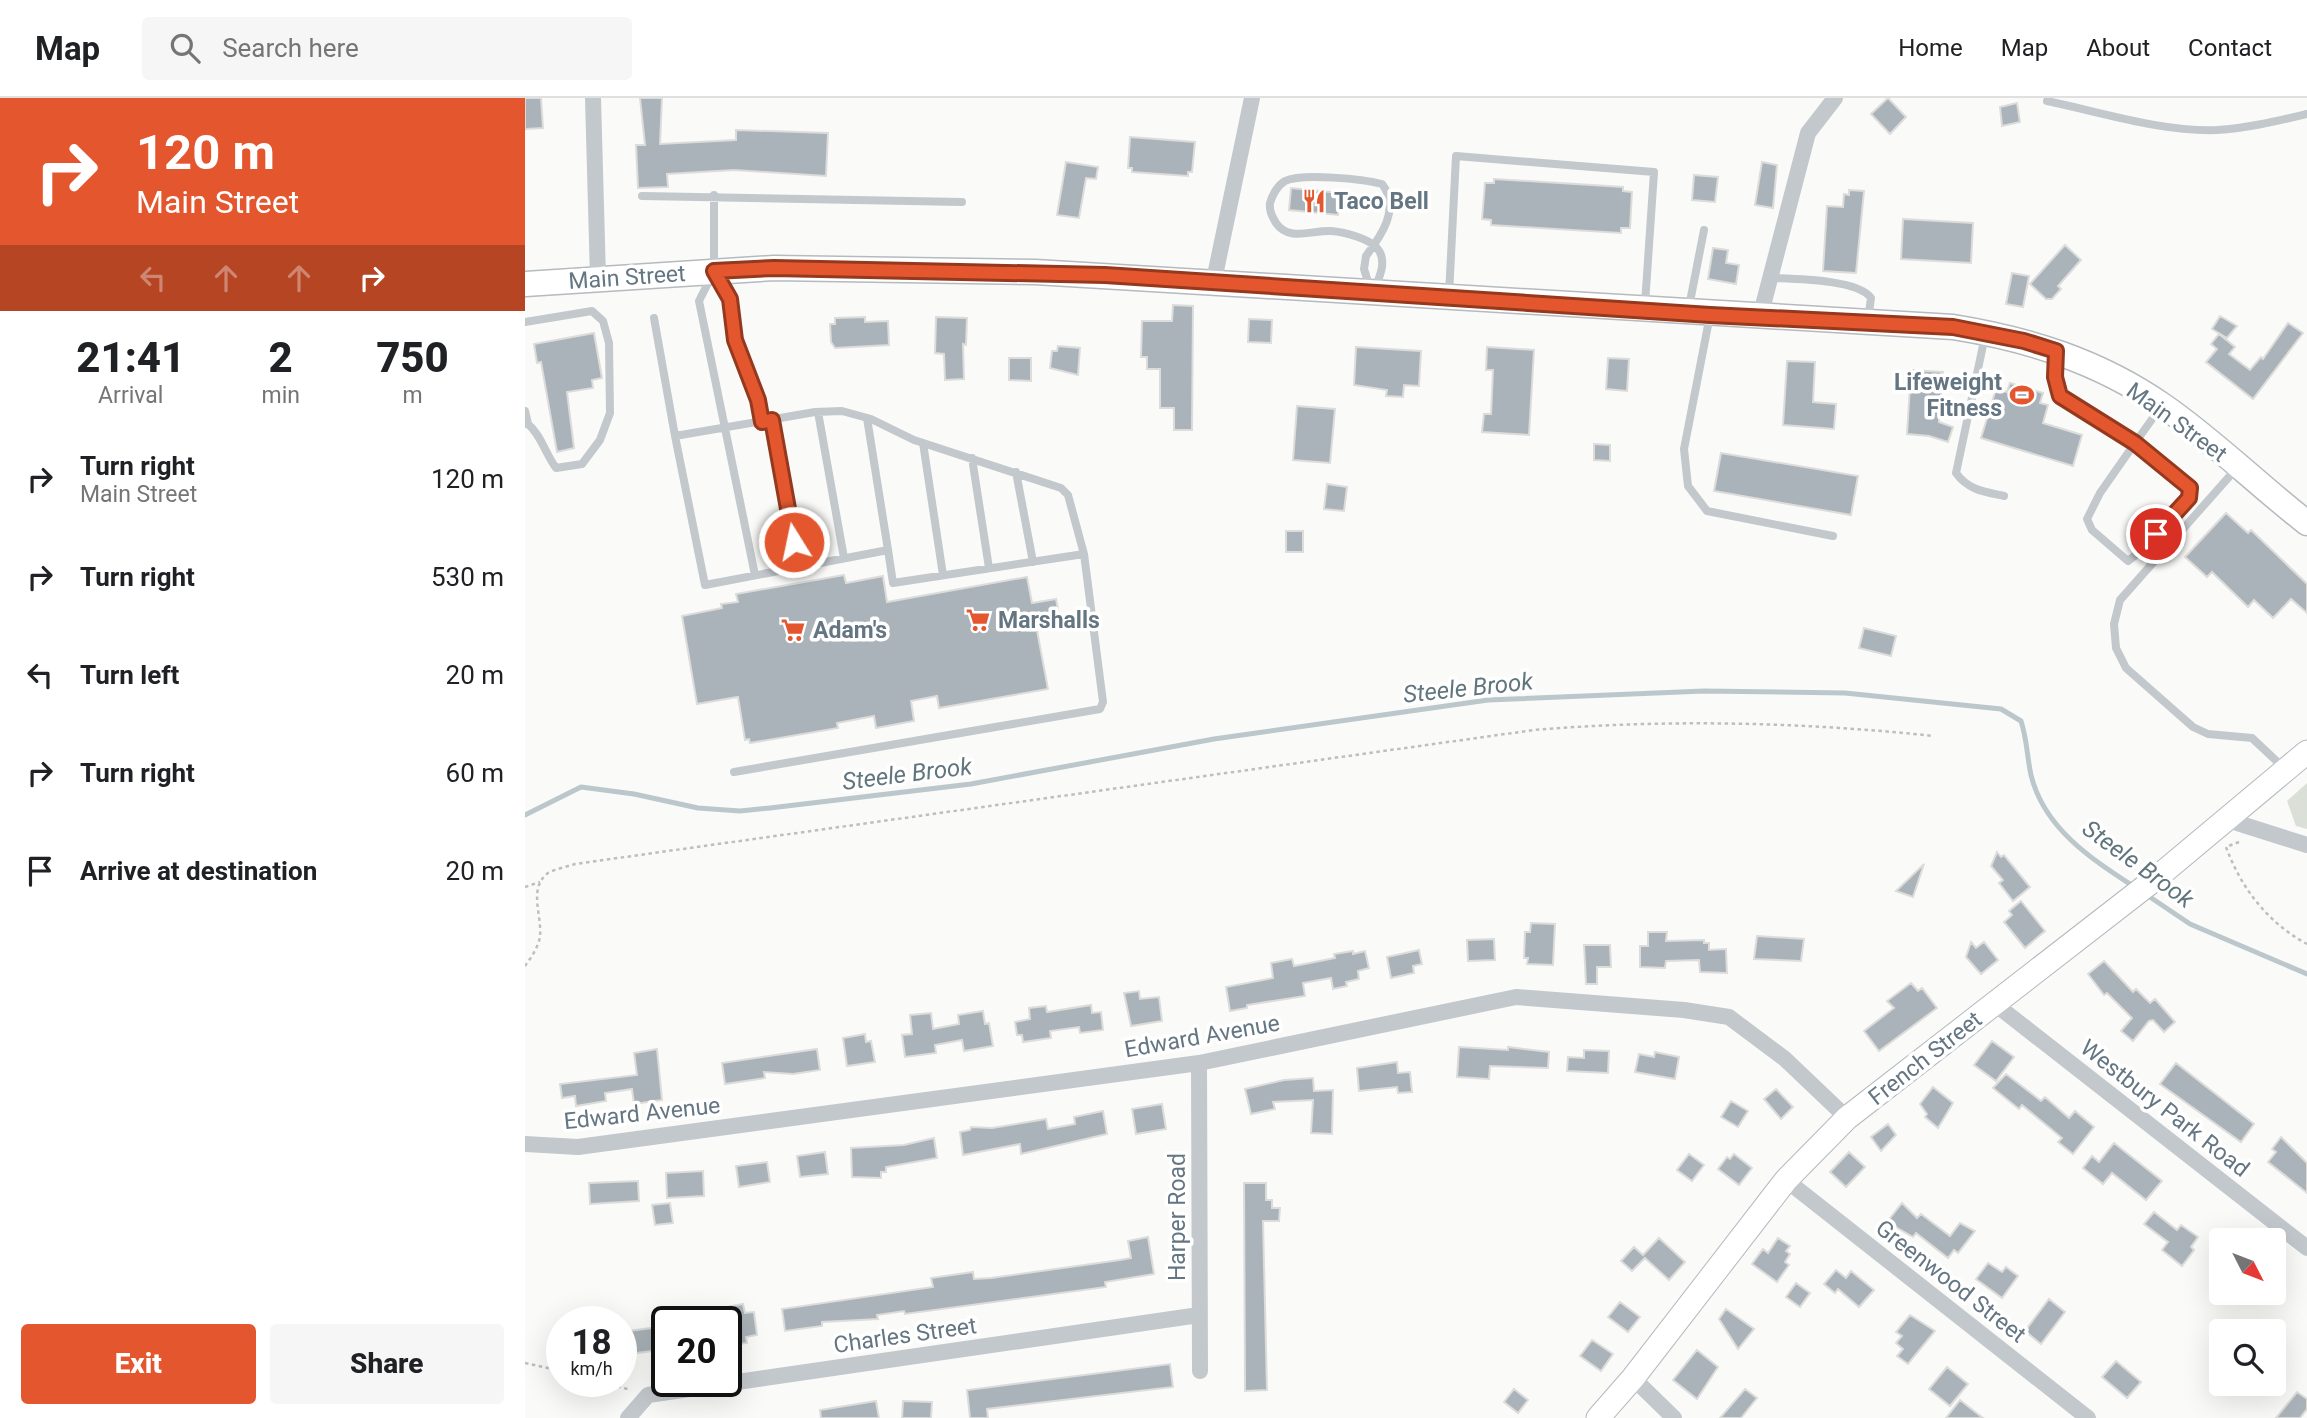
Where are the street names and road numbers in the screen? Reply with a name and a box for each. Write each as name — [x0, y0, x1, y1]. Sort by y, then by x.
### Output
street label: Main Street — [568, 260, 686, 295]
street label: Main Street — [2121, 377, 2232, 468]
street label: French Street — [1863, 1006, 1987, 1111]
street label: Edward Avenue — [1122, 1010, 1282, 1063]
street label: Westbury Park Road — [2075, 1034, 2254, 1183]
street label: Edward Avenue — [563, 1092, 722, 1135]
street label: Harper Road — [1164, 1153, 1191, 1281]
street label: Greenwood Street — [1870, 1214, 2031, 1348]
street label: Charles Street — [832, 1312, 978, 1359]

